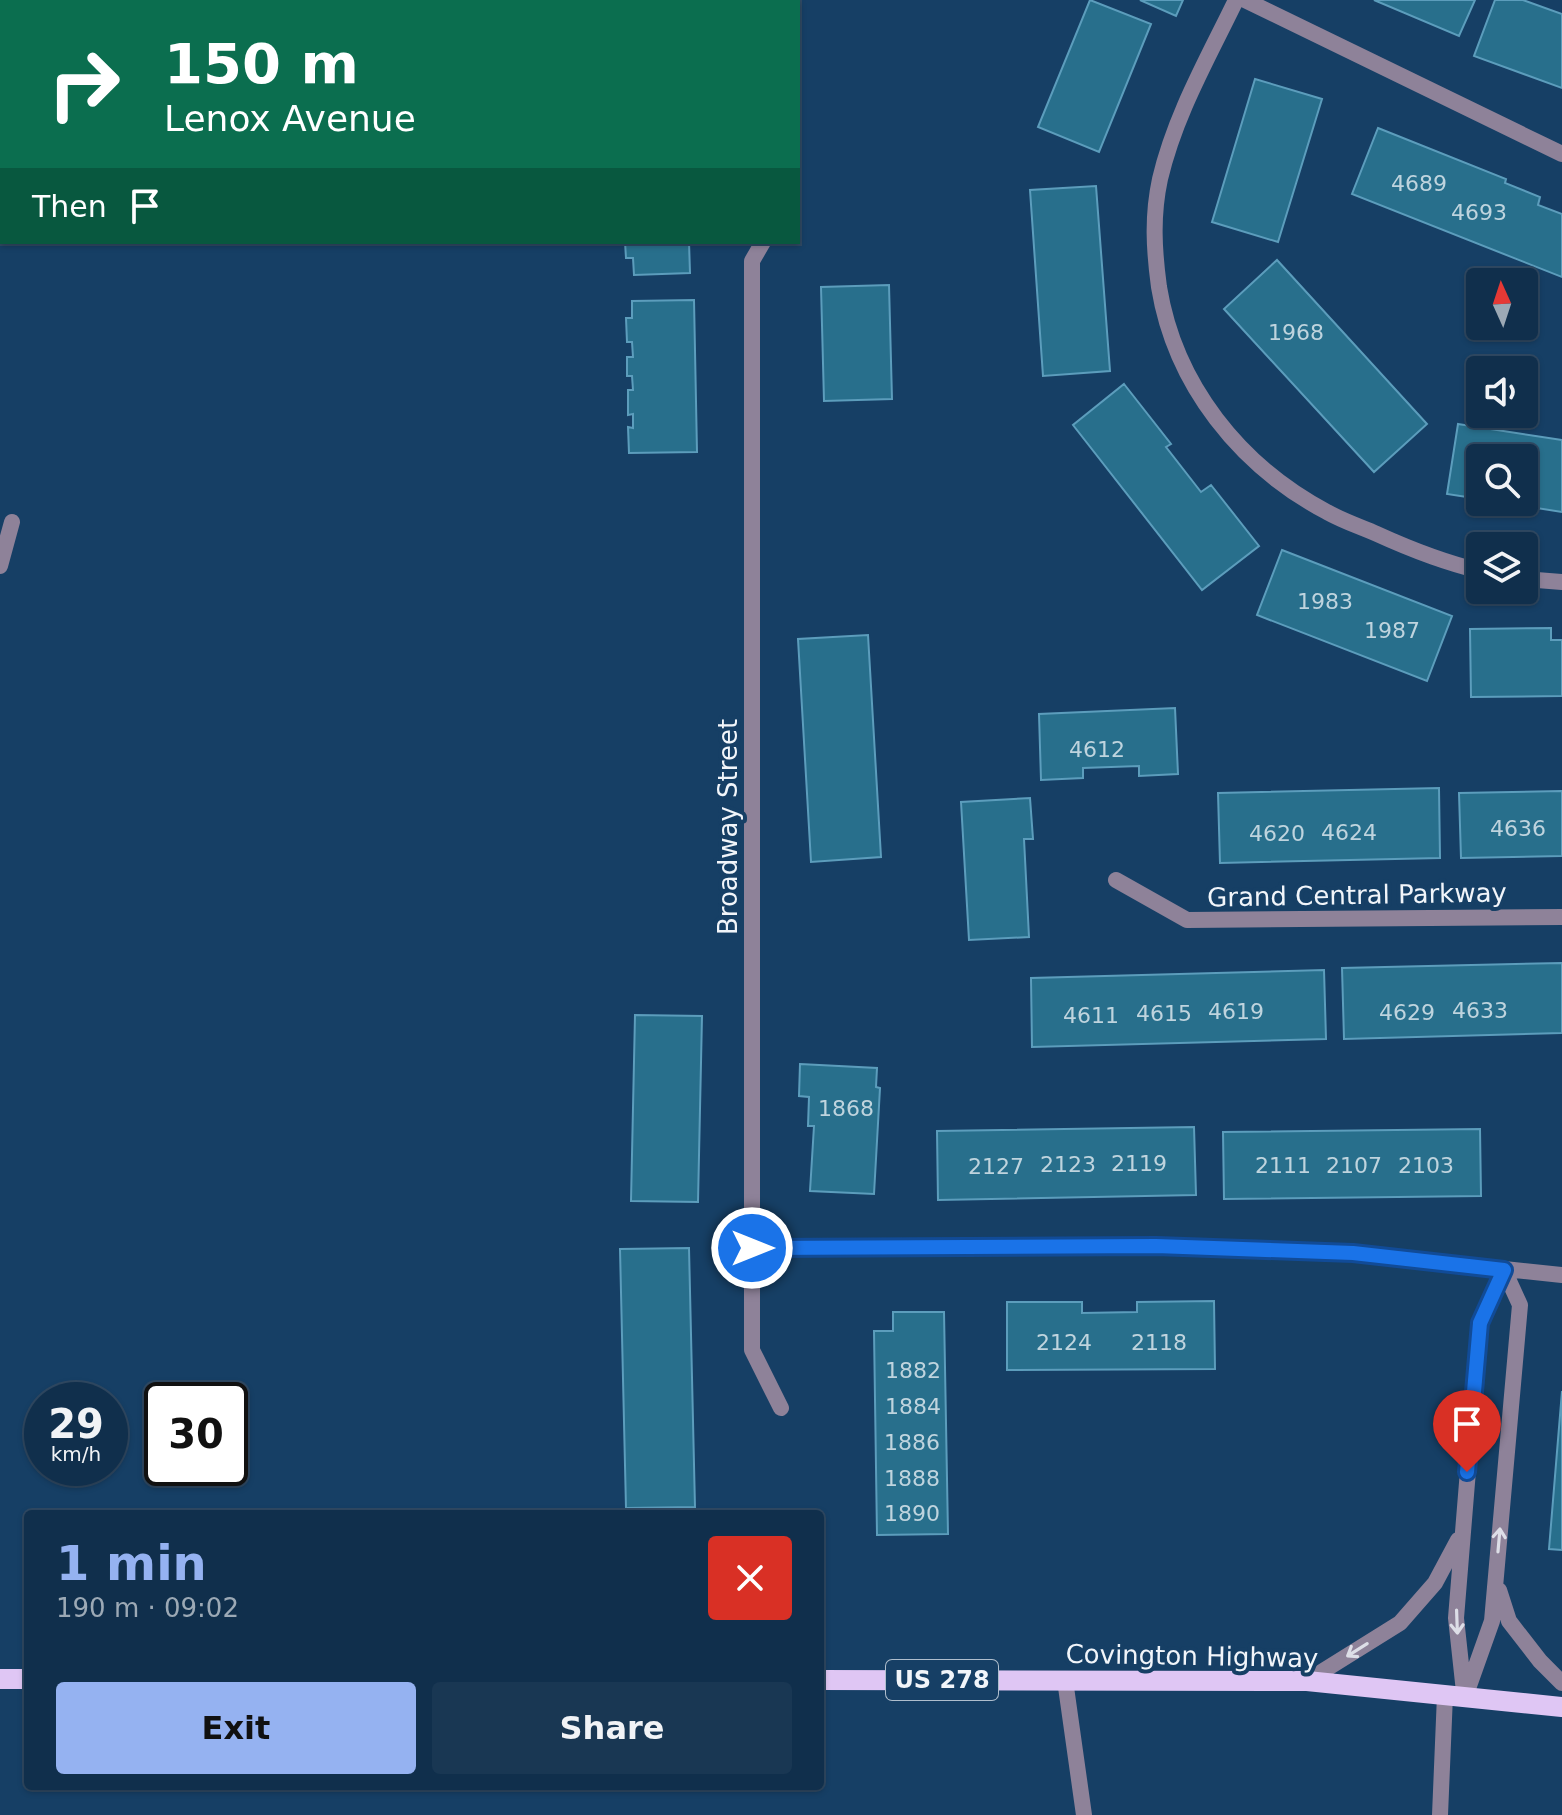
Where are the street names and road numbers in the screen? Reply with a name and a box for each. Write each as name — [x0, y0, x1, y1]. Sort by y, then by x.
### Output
street label: Broadway Street — [713, 719, 743, 935]
street label: Grand Central Parkway — [1207, 877, 1507, 913]
street label: Covington Highway — [1065, 1639, 1319, 1673]
road number: US 278 — [886, 1660, 998, 1700]

